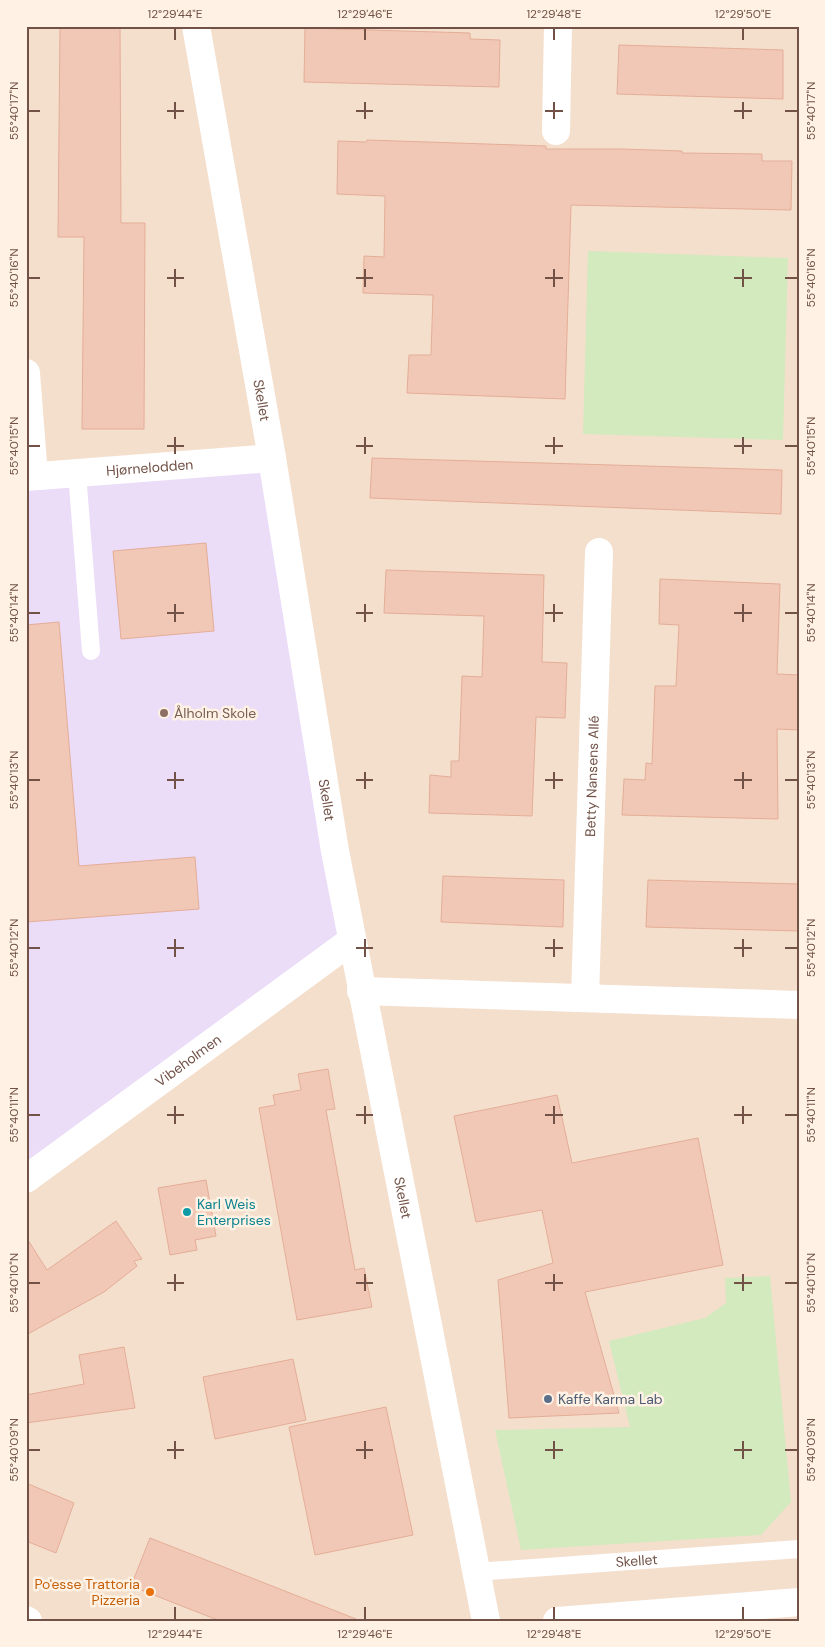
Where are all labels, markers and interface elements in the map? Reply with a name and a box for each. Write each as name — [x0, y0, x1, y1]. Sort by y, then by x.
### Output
text: 12°29'44"E — [147, 6, 203, 22]
text: 12°29'46"E — [337, 6, 393, 22]
text: 12°29'48"E — [526, 6, 582, 22]
text: 12°29'50"E — [715, 6, 771, 22]
text: 55°40'17"N — [6, 82, 22, 140]
text: 55°40'17"N — [803, 82, 819, 140]
text: 55°40'16"N — [6, 248, 22, 308]
text: 55°40'16"N — [803, 248, 819, 308]
street label: Skellet — [249, 378, 274, 423]
text: 55°40'15"N — [6, 417, 22, 475]
text: 55°40'15"N — [803, 417, 819, 475]
street label: Hjørnelodden — [105, 455, 194, 480]
text: 55°40'14"N — [6, 584, 22, 642]
text: 55°40'14"N — [803, 584, 819, 642]
place label: Ålholm Skole — [174, 704, 256, 722]
marker: Ålholm Skole — [158, 707, 170, 719]
street label: Betty Nansens Allé — [581, 715, 603, 837]
text: 55°40'13"N — [6, 751, 22, 809]
text: 55°40'13"N — [803, 751, 819, 809]
street label: Skellet — [315, 778, 339, 822]
text: 55°40'12"N — [6, 919, 22, 977]
text: 55°40'12"N — [803, 919, 819, 977]
street label: Vibeholmen — [152, 1030, 225, 1090]
text: 55°40'11"N — [6, 1087, 22, 1143]
text: 55°40'11"N — [803, 1087, 819, 1143]
street label: Skellet — [390, 1175, 416, 1220]
place label: Karl Weis Enterprises — [197, 1195, 271, 1229]
marker: Karl Weis Enterprises — [181, 1206, 193, 1218]
text: 55°40'10"N — [6, 1253, 22, 1313]
text: 55°40'10"N — [803, 1253, 819, 1313]
place label: Kaffe Karma Lab — [558, 1390, 663, 1408]
marker: Kaffe Karma Lab — [542, 1393, 554, 1405]
text: 55°40'09"N — [6, 1418, 22, 1482]
text: 55°40'09"N — [803, 1418, 819, 1482]
street label: Skellet — [615, 1550, 658, 1571]
place label: Po'esse Trattoria Pizzeria — [34, 1575, 140, 1609]
marker: Po'esse Trattoria Pizzeria — [144, 1586, 156, 1598]
text: 12°29'44"E — [147, 1626, 203, 1642]
text: 12°29'46"E — [337, 1626, 393, 1642]
text: 12°29'48"E — [526, 1626, 582, 1642]
text: 12°29'50"E — [715, 1626, 771, 1642]

